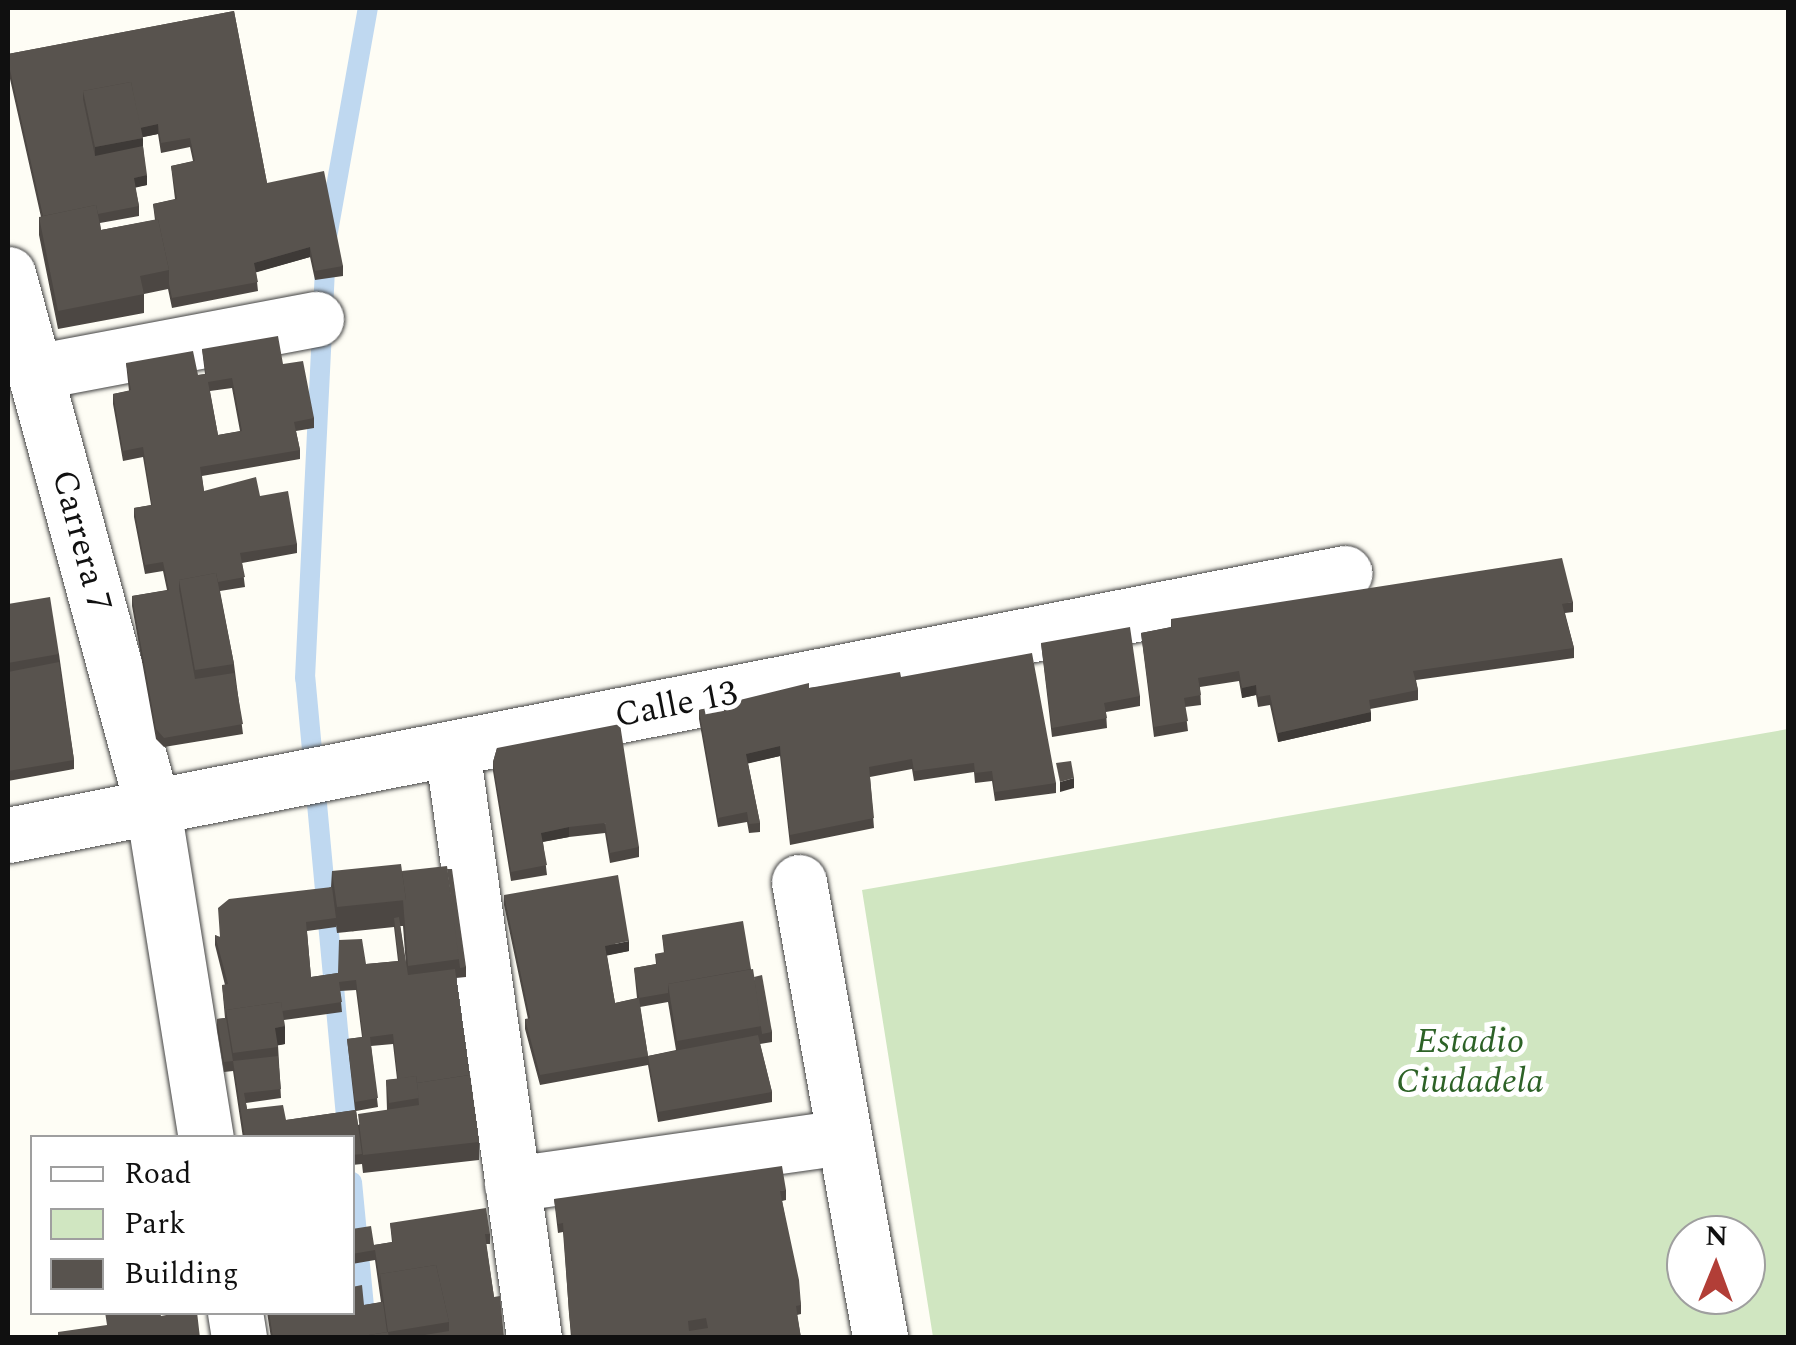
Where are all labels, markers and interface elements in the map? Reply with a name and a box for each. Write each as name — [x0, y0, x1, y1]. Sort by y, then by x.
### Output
street label: Carrera 7 — [42, 466, 120, 616]
street label: Calle 13 — [611, 673, 741, 737]
park label: Estadio Ciudadela — [1396, 1021, 1544, 1103]
legend — [30, 1135, 355, 1315]
text: Road — [124, 1151, 192, 1197]
text: Park — [124, 1201, 186, 1247]
north arrow — [1666, 1215, 1766, 1315]
text: N — [1705, 1215, 1728, 1258]
text: Building — [124, 1251, 239, 1297]

